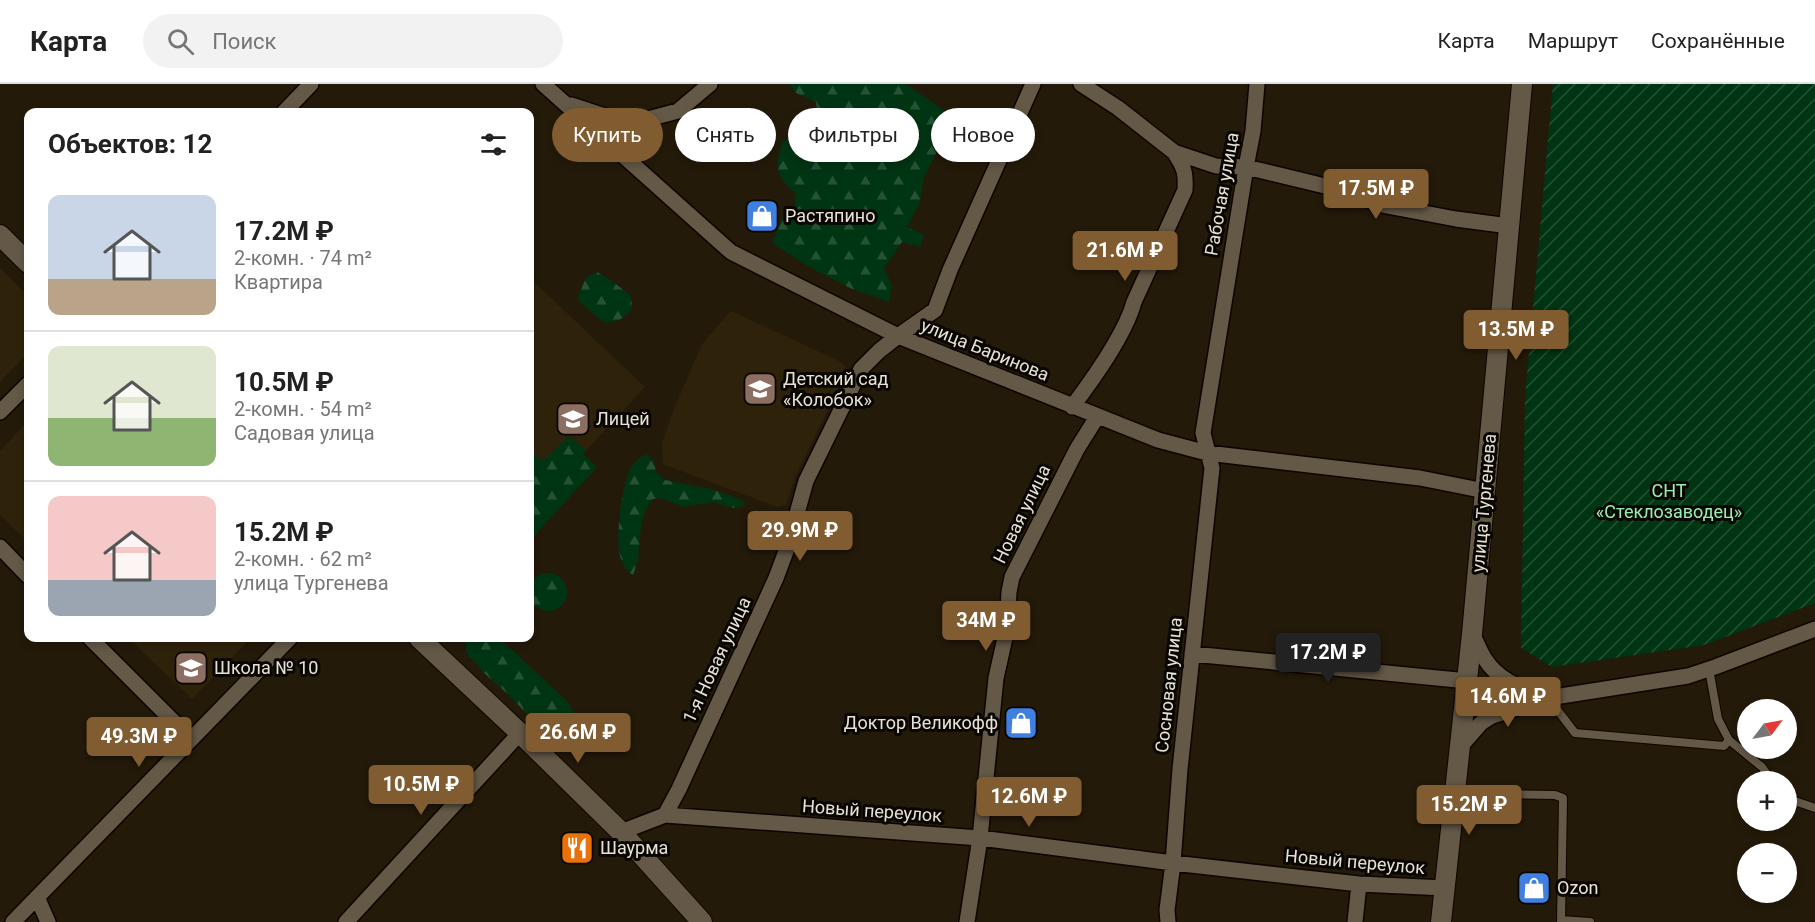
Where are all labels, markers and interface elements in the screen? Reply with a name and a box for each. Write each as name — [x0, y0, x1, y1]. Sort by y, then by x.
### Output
search box — [143, 14, 563, 68]
text: Карта — [30, 25, 107, 58]
icon: search — [164, 25, 197, 58]
text: Поиск — [212, 29, 277, 54]
text: Карта — [1438, 29, 1495, 53]
text: Маршрут — [1528, 29, 1618, 53]
text: Сохранённые — [1651, 29, 1785, 53]
chip: Купить — [552, 108, 663, 162]
chip: Снять — [675, 108, 776, 162]
chip: Фильтры — [788, 108, 919, 162]
chip: Новое — [931, 108, 1035, 162]
icon: filters — [477, 128, 510, 161]
text: Объектов: 12 — [48, 129, 212, 159]
street label: Рабочая улица — [1200, 131, 1243, 257]
pin: 17.5M ₽ — [1321, 169, 1431, 220]
text: 17.5M ₽ — [1338, 176, 1414, 200]
shop icon: Растяпино — [744, 198, 780, 234]
place label: Растяпино — [785, 205, 875, 226]
text: 17.2M ₽ — [234, 216, 334, 246]
icon: home — [96, 219, 168, 291]
pin: 21.6M ₽ — [1070, 231, 1180, 282]
text: 21.6M ₽ — [1087, 238, 1163, 262]
text: 2-комн. · 74 m² — [234, 246, 372, 270]
text: Квартира — [234, 270, 323, 294]
pin: 13.5M ₽ — [1461, 310, 1571, 361]
street label: улица Баринова — [918, 314, 1052, 385]
text: 13.5M ₽ — [1478, 317, 1554, 341]
text: 10.5M ₽ — [234, 367, 334, 397]
place label: Детский сад «Колобок» — [783, 368, 889, 410]
icon: home — [96, 370, 168, 442]
school or university icon: Детский сад «Колобок» — [742, 371, 778, 407]
text: 2-комн. · 54 m² — [234, 397, 372, 421]
school or university icon: Лицей — [555, 401, 591, 437]
place label: Лицей — [596, 408, 650, 429]
text: Садовая улица — [234, 421, 375, 445]
street label: улица Тургенева — [1467, 433, 1500, 573]
street label: Новая улица — [989, 461, 1054, 566]
park label: СНТ «Стеклозаводец» — [1596, 480, 1742, 522]
pin: 29.9M ₽ — [745, 511, 855, 562]
text: 15.2M ₽ — [234, 517, 334, 547]
text: 29.9M ₽ — [762, 518, 838, 542]
icon: home — [96, 520, 168, 592]
text: 2-комн. · 62 m² — [234, 547, 372, 571]
text: улица Тургенева — [234, 571, 389, 595]
street label: 1-я Новая улица — [678, 594, 755, 726]
pin: 34M ₽ — [944, 601, 1028, 652]
text: 34M ₽ — [956, 608, 1016, 632]
street label: Сосновая улица — [1151, 616, 1186, 754]
pin: 17.2M ₽ — [1273, 633, 1383, 684]
text: 17.2M ₽ — [1290, 640, 1366, 664]
school or university icon: Школа № 10 — [173, 650, 209, 686]
place label: Школа № 10 — [214, 657, 318, 678]
pin: 14.6M ₽ — [1453, 677, 1563, 728]
text: 14.6M ₽ — [1470, 684, 1546, 708]
north arrow — [1737, 699, 1797, 759]
map controls — [1737, 699, 1797, 903]
shop icon: Доктор Великофф — [1003, 705, 1039, 741]
place label: Доктор Великофф — [844, 712, 998, 733]
pin: 26.6M ₽ — [523, 713, 633, 764]
pin: 49.3M ₽ — [84, 717, 194, 768]
text: 26.6M ₽ — [540, 720, 616, 744]
text: 49.3M ₽ — [101, 724, 177, 748]
pin: 10.5M ₽ — [366, 765, 476, 816]
button: + — [1737, 771, 1797, 831]
text: 10.5M ₽ — [383, 772, 459, 796]
pin: 12.6M ₽ — [974, 777, 1084, 828]
text: 12.6M ₽ — [991, 784, 1067, 808]
pin: 15.2M ₽ — [1414, 785, 1524, 836]
text: 15.2M ₽ — [1431, 792, 1507, 816]
street label: Новый переулок — [801, 795, 943, 826]
restaurant icon: Шаурма — [559, 830, 595, 866]
place label: Шаурма — [600, 837, 668, 858]
button: − — [1737, 843, 1797, 903]
street label: Новый переулок — [1284, 845, 1426, 878]
shop icon: Ozon — [1516, 870, 1552, 906]
place label: Ozon — [1557, 877, 1598, 898]

